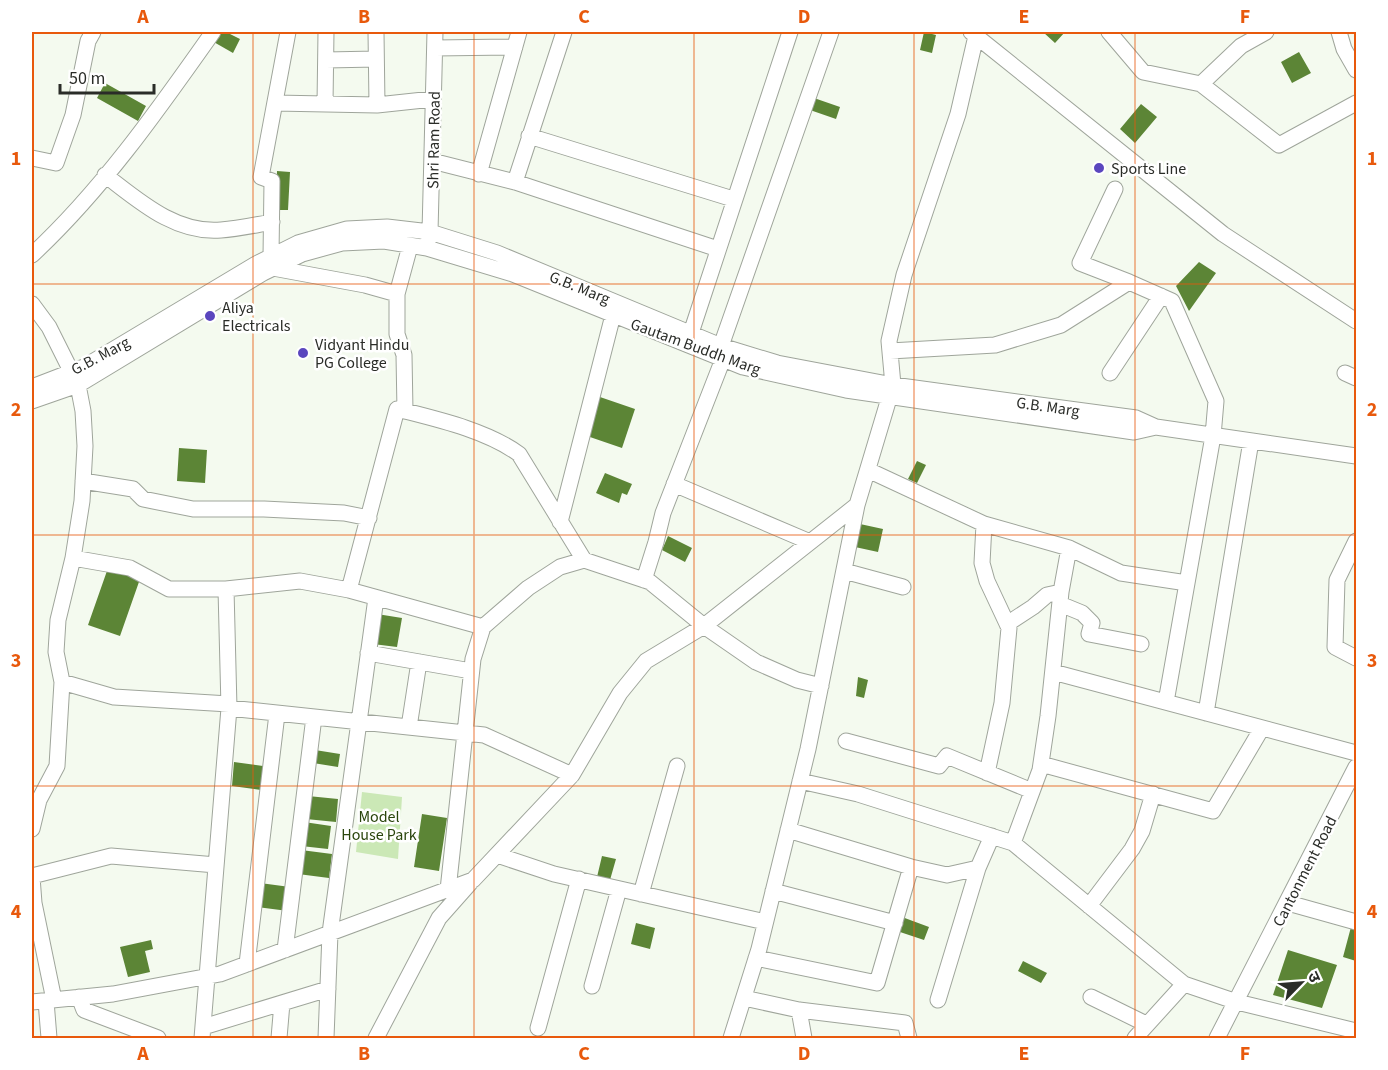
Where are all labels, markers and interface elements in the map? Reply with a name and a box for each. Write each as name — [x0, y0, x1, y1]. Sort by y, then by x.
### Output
text: A — [136, 3, 149, 31]
text: B — [358, 3, 370, 31]
text: C — [578, 3, 590, 31]
text: D — [798, 3, 810, 31]
text: E — [1019, 3, 1029, 31]
text: F — [1240, 3, 1250, 31]
scale bar — [60, 57, 154, 95]
text: 50 m — [69, 66, 105, 91]
street label: Shri Ram Road — [422, 91, 446, 189]
text: 1 — [11, 145, 21, 173]
text: 1 — [1367, 145, 1377, 173]
place label: Sports Line — [1111, 158, 1186, 180]
marker: Sports Line — [1092, 161, 1106, 175]
street label: G.B. Marg — [546, 266, 613, 310]
place label: Aliya Electricals — [222, 297, 291, 337]
marker: Aliya Electricals — [203, 309, 217, 323]
street label: Gautam Buddh Marg — [627, 313, 764, 381]
street label: G.B. Marg — [67, 331, 134, 381]
place label: Vidyant Hindu PG College — [315, 334, 409, 374]
marker: Vidyant Hindu PG College — [296, 346, 310, 360]
street label: G.B. Marg — [1015, 392, 1081, 422]
text: 2 — [11, 396, 21, 424]
text: 2 — [1367, 396, 1377, 424]
text: 3 — [11, 647, 21, 675]
text: 3 — [1367, 647, 1377, 675]
park label: Model House Park — [341, 806, 417, 846]
street label: Cantonment Road — [1268, 812, 1342, 931]
text: 4 — [11, 898, 22, 926]
text: 4 — [1367, 898, 1378, 926]
north arrow — [1271, 953, 1331, 1013]
text: उ — [1302, 968, 1326, 987]
text: A — [136, 1040, 149, 1068]
text: B — [358, 1040, 370, 1068]
text: C — [578, 1040, 590, 1068]
text: D — [798, 1040, 810, 1068]
text: E — [1019, 1040, 1029, 1068]
text: F — [1240, 1040, 1250, 1068]

